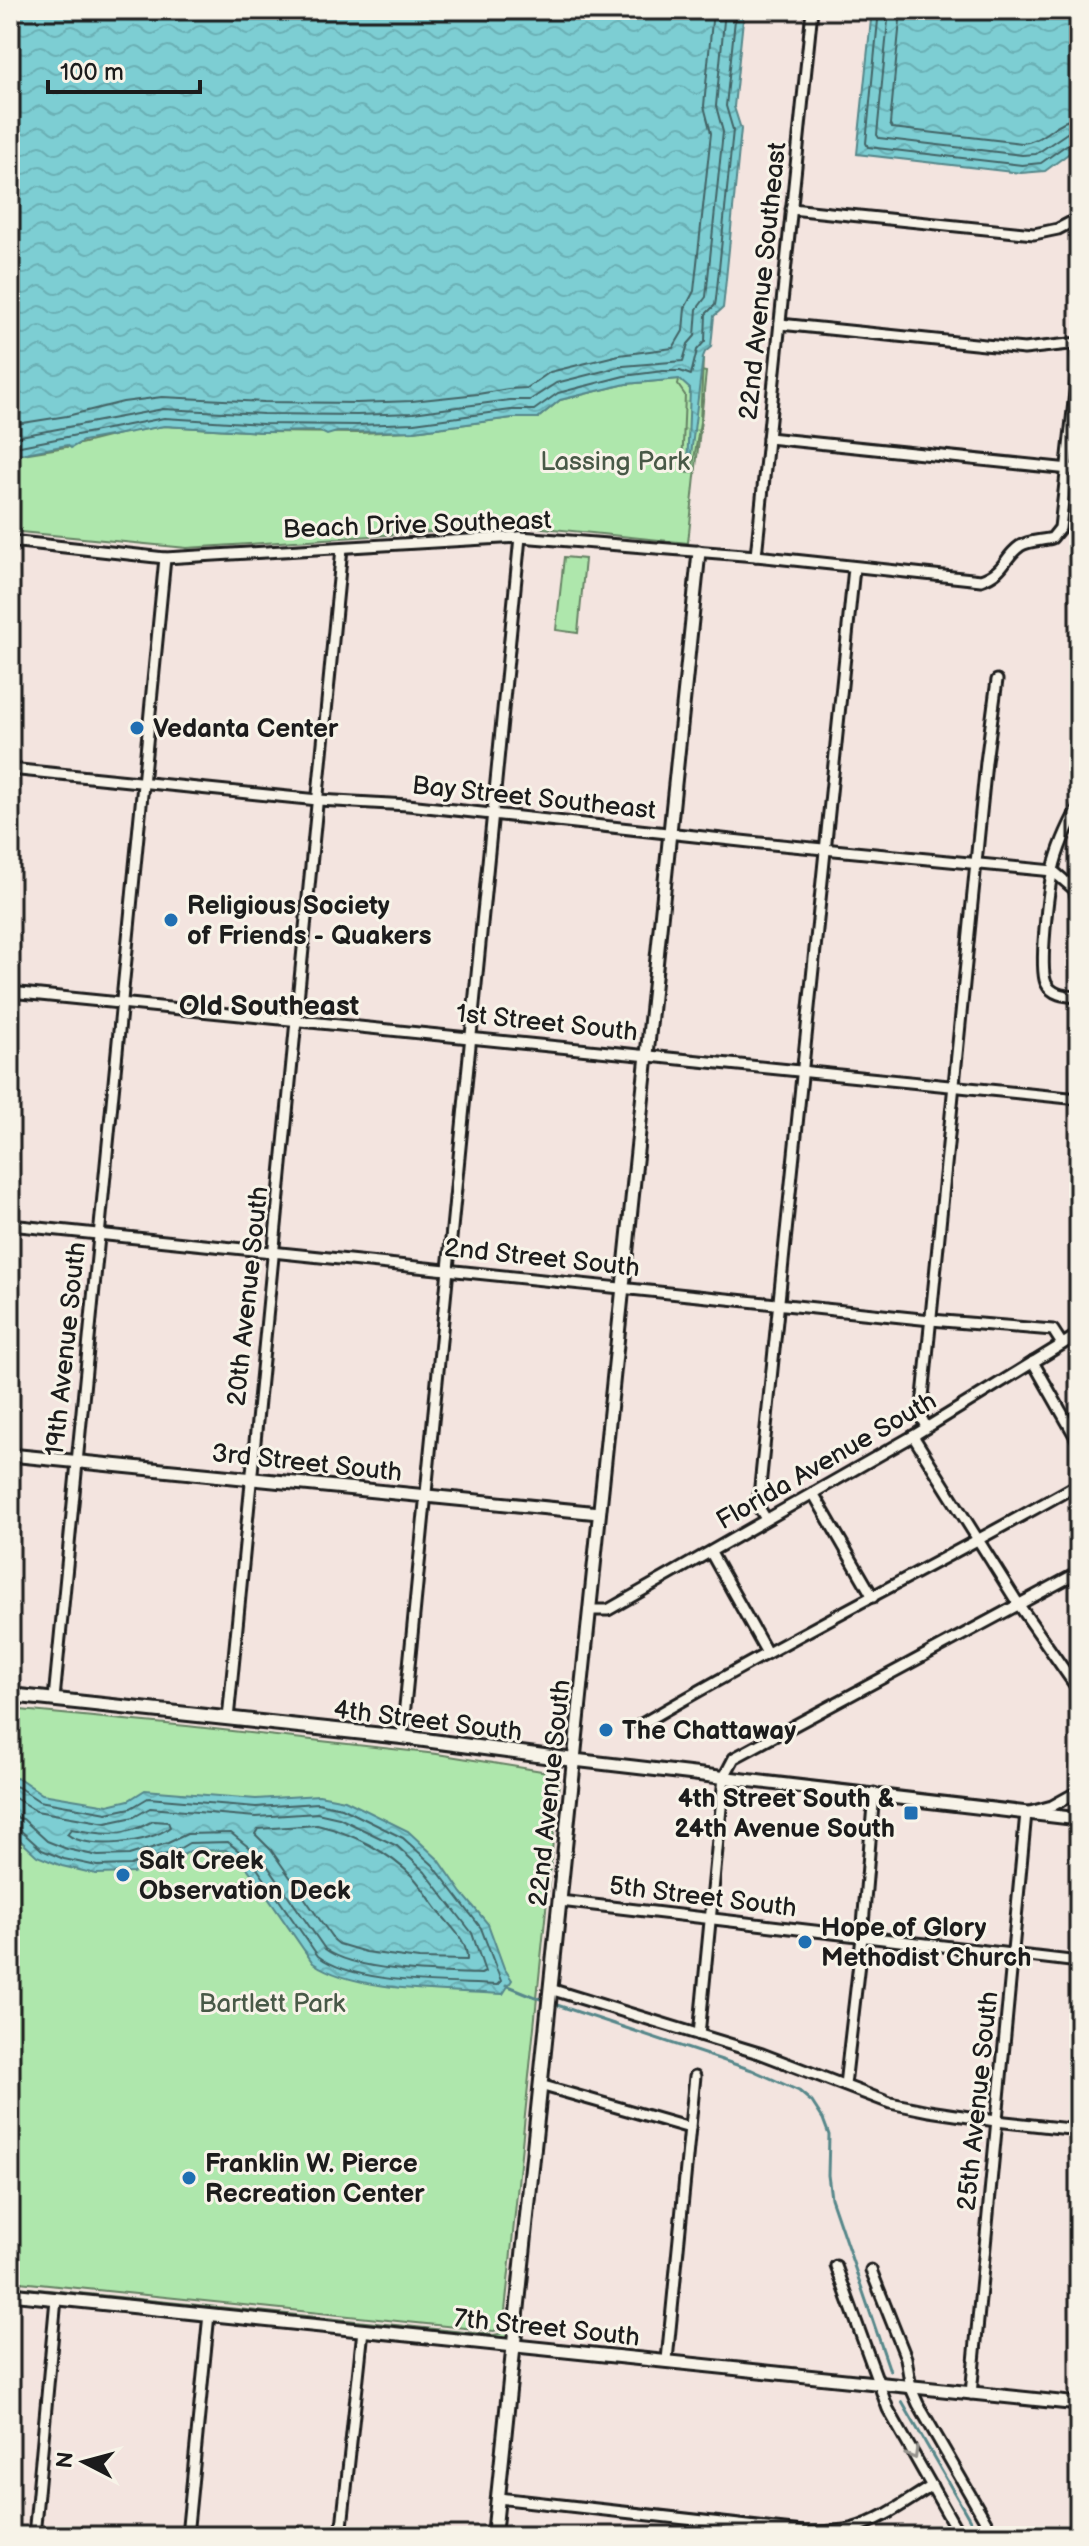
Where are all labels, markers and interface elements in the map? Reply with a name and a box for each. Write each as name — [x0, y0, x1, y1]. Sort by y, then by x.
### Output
scale bar — [48, 44, 200, 94]
text: 100 m — [60, 58, 124, 87]
street label: 22nd Avenue Southeast — [733, 141, 793, 422]
park label: Lassing Park — [540, 447, 690, 478]
street label: Beach Drive Southeast — [282, 505, 552, 546]
place label: Vedanta Center — [153, 714, 339, 745]
marker: Vedanta Center — [128, 719, 146, 737]
street label: Bay Street Southeast — [410, 770, 657, 827]
place label: Religious Society of Friends - Quakers — [187, 891, 432, 952]
marker: Religious Society of Friends - Quakers — [162, 911, 180, 929]
district label: Old Southeast — [179, 990, 359, 1023]
street label: 1st Street South — [455, 999, 639, 1048]
street label: 20th Avenue South — [222, 1185, 275, 1408]
street label: 2nd Street South — [443, 1233, 641, 1284]
street label: 19th Avenue South — [40, 1240, 93, 1458]
street label: Florida Avenue South — [711, 1386, 942, 1537]
street label: 3rd Street South — [210, 1438, 404, 1489]
street label: 22nd Avenue South — [523, 1678, 578, 1908]
street label: 4th Street South — [332, 1695, 524, 1748]
place label: The Chattaway — [622, 1716, 796, 1747]
marker: The Chattaway — [597, 1721, 615, 1739]
place label: 4th Street South & 24th Avenue South — [674, 1784, 895, 1845]
marker: 4th Street South & 24th Avenue South — [902, 1804, 920, 1822]
place label: Salt Creek Observation Deck — [139, 1846, 351, 1907]
marker: Salt Creek Observation Deck — [114, 1866, 132, 1884]
street label: 5th Street South — [607, 1871, 798, 1924]
place label: Hope of Glory Methodist Church — [821, 1913, 1031, 1974]
marker: Hope of Glory Methodist Church — [796, 1933, 814, 1951]
park label: Bartlett Park — [199, 1989, 345, 2020]
street label: 25th Avenue South — [952, 1990, 1005, 2212]
place label: Franklin W. Pierce Recreation Center — [205, 2149, 425, 2210]
marker: Franklin W. Pierce Recreation Center — [180, 2169, 198, 2187]
street label: 7th Street South — [452, 2303, 641, 2354]
north arrow — [44, 2422, 124, 2502]
one-way arrow — [903, 2445, 919, 2459]
text: N — [51, 2450, 80, 2470]

